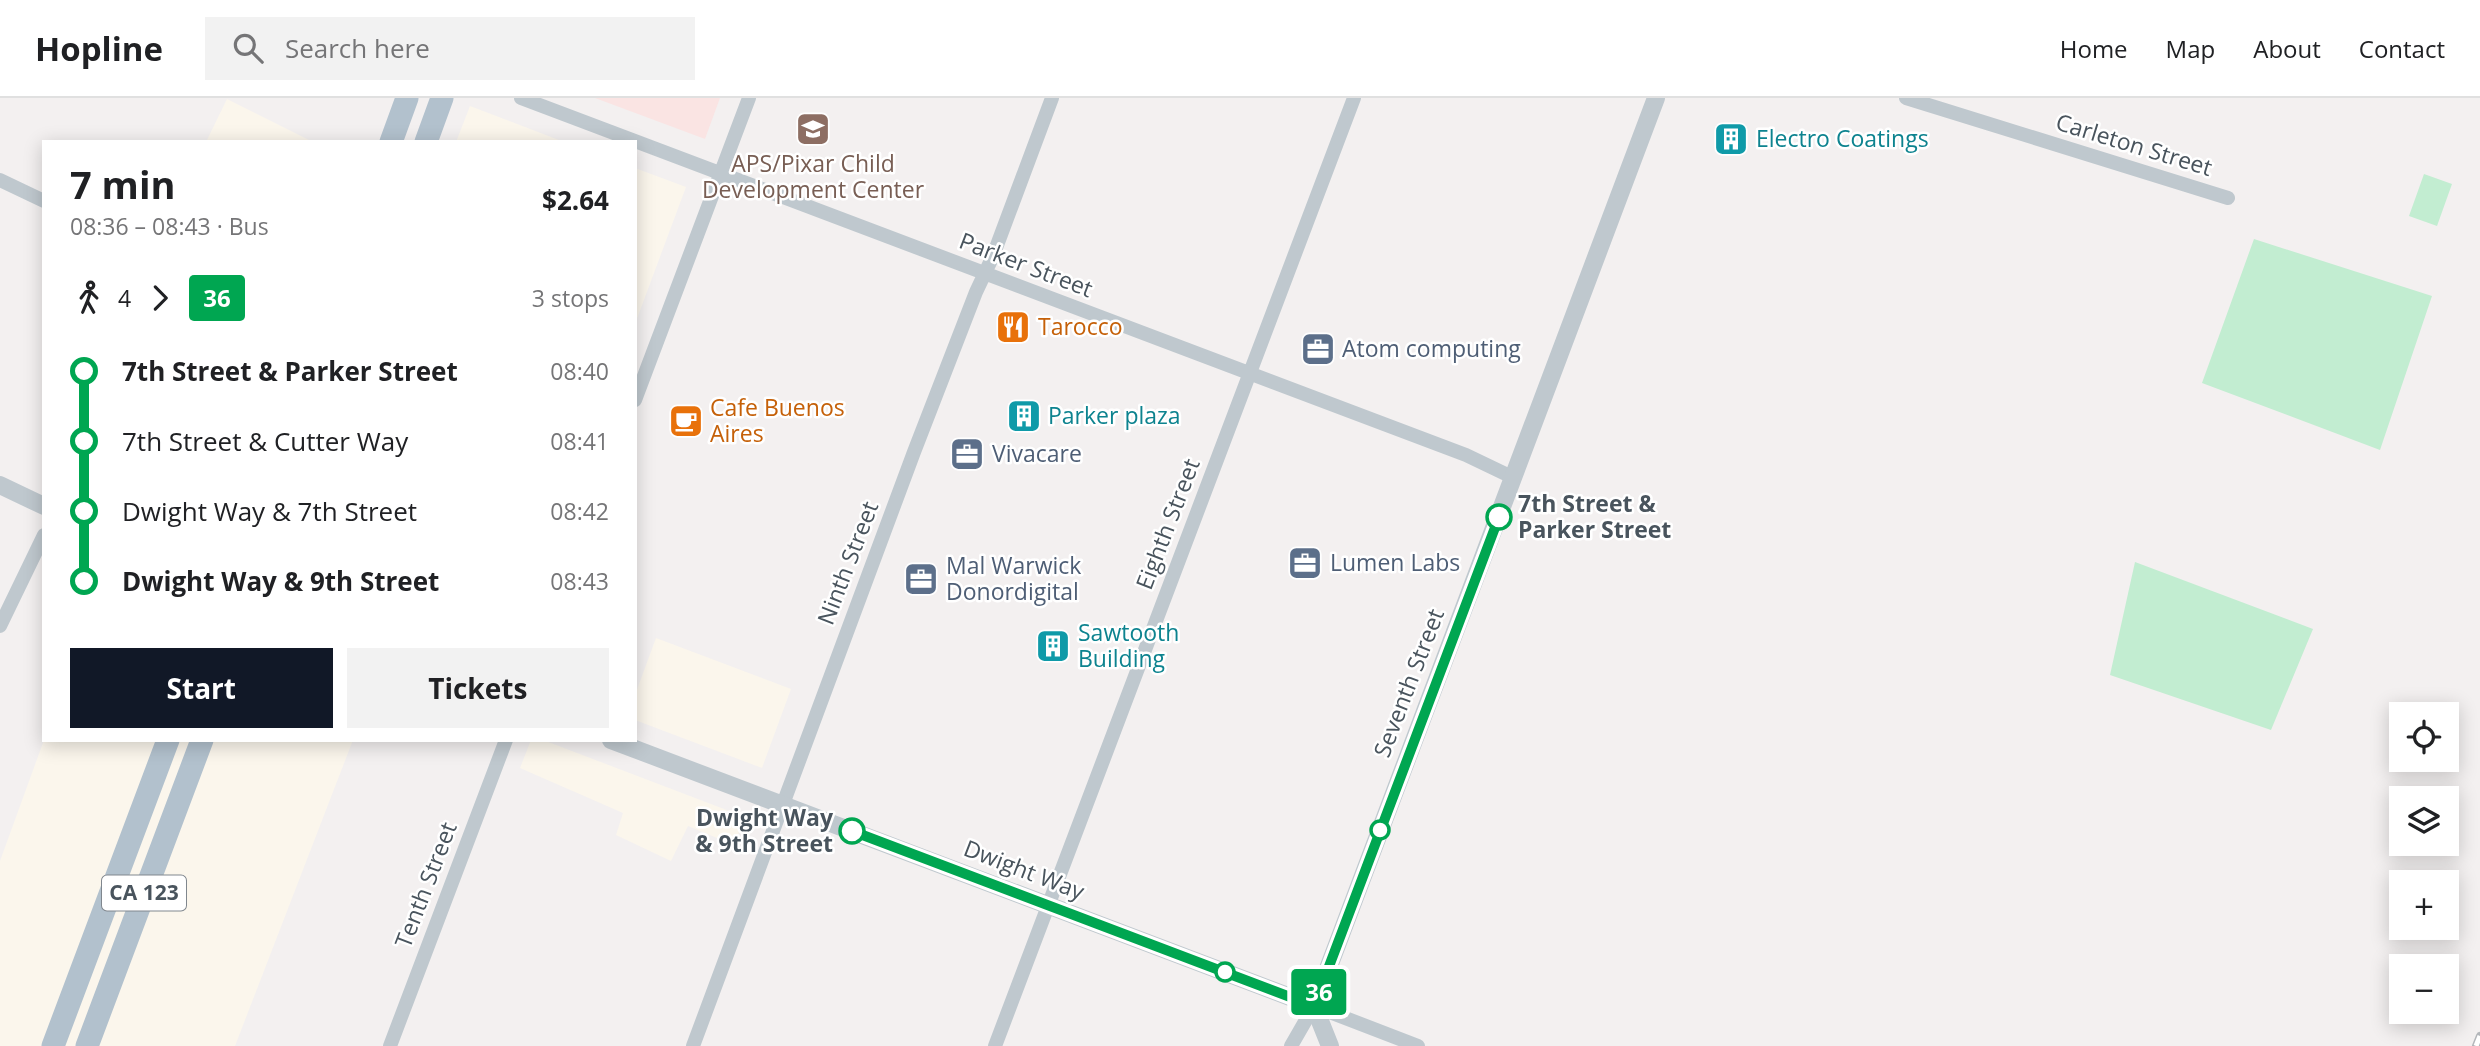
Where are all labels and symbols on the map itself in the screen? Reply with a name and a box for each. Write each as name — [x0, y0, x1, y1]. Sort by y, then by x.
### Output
street label: Carleton Street — [2052, 105, 2216, 183]
school or university icon: APS/Pixar Child Development Center — [794, 110, 832, 148]
building icon: Electro Coatings — [1712, 120, 1750, 158]
place label: Electro Coatings — [1756, 122, 1929, 154]
place label: APS/Pixar Child Development Center — [702, 147, 925, 205]
street label: Parker Street — [955, 224, 1098, 304]
restaurant icon: Tarocco — [994, 308, 1032, 346]
place label: Tarocco — [1038, 310, 1123, 342]
office icon: Atom computing — [1299, 330, 1337, 368]
place label: Atom computing — [1342, 332, 1521, 364]
place label: Cafe Buenos Aires — [710, 391, 845, 449]
building icon: Parker plaza — [1005, 397, 1043, 435]
place label: Parker plaza — [1048, 399, 1181, 431]
cafe icon: Cafe Buenos Aires — [667, 402, 705, 440]
office icon: Vivacare — [948, 435, 986, 473]
place label: Vivacare — [992, 437, 1082, 469]
street label: Eighth Street — [1127, 454, 1207, 594]
place label: 7th Street & Parker Street — [1518, 487, 1671, 545]
street label: Ninth Street — [809, 496, 885, 629]
marker: 7th Street & Parker Street — [1486, 504, 1512, 530]
office icon: Lumen Labs — [1286, 544, 1324, 582]
place label: Lumen Labs — [1330, 546, 1460, 578]
place label: Mal Warwick Donordigital — [946, 549, 1081, 607]
office icon: Mal Warwick Donordigital — [902, 560, 940, 598]
street label: Seventh Street — [1365, 604, 1451, 761]
place label: Sawtooth Building — [1078, 616, 1179, 674]
building icon: Sawtooth Building — [1034, 627, 1072, 665]
place label: Dwight Way & 9th Street — [695, 801, 834, 859]
street label: Tenth Street — [386, 817, 464, 952]
marker: Dwight Way & 9th Street — [839, 818, 865, 844]
unlabelled marker — [1370, 820, 1390, 840]
street label: Dwight Way — [960, 831, 1090, 907]
road number: CA 123 — [102, 876, 186, 910]
unlabelled marker — [1215, 962, 1235, 982]
line badge: 36 — [1288, 969, 1350, 1015]

